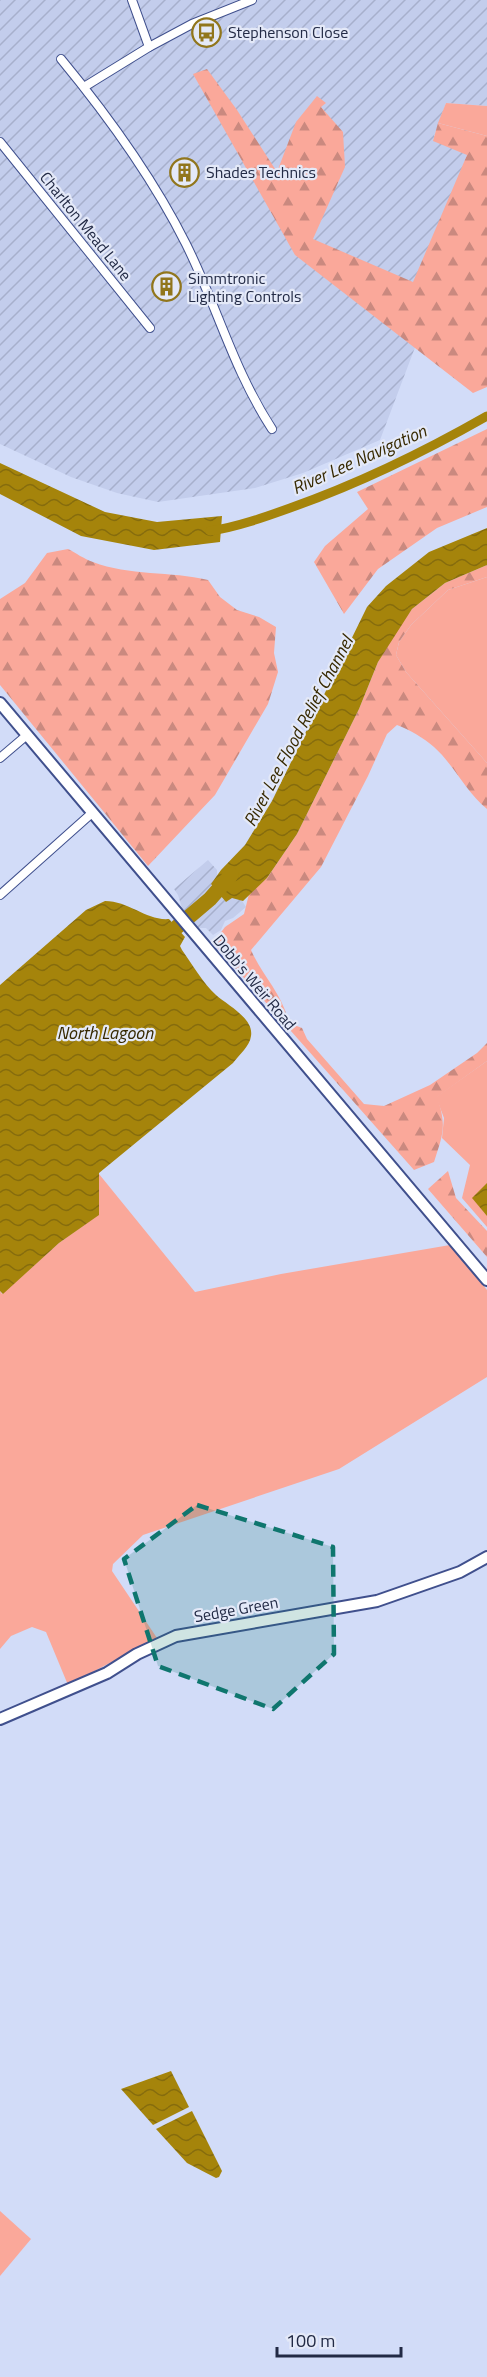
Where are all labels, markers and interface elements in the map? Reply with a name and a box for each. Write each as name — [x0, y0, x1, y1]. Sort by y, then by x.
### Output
bus stop icon: Stephenson Close — [191, 16, 223, 48]
place label: Stephenson Close — [228, 20, 348, 44]
building icon: Shades Technics — [169, 156, 201, 188]
place label: Shades Technics — [206, 160, 316, 184]
street label: Charlton Mead Lane — [34, 166, 138, 286]
place label: Simmtronic Lighting Controls — [188, 266, 302, 308]
building icon: Simmtronic Lighting Controls — [151, 271, 183, 303]
water label: River Lee Navigation — [287, 417, 432, 501]
water label: River Lee Flood Relief Channel — [236, 629, 361, 831]
street label: Dobb's Weir Road — [208, 929, 302, 1035]
water label: North Lagoon — [57, 1019, 154, 1046]
street label: Sedge Green — [192, 1590, 280, 1628]
scale bar — [277, 2320, 402, 2358]
text: 100 m — [286, 2327, 335, 2354]

